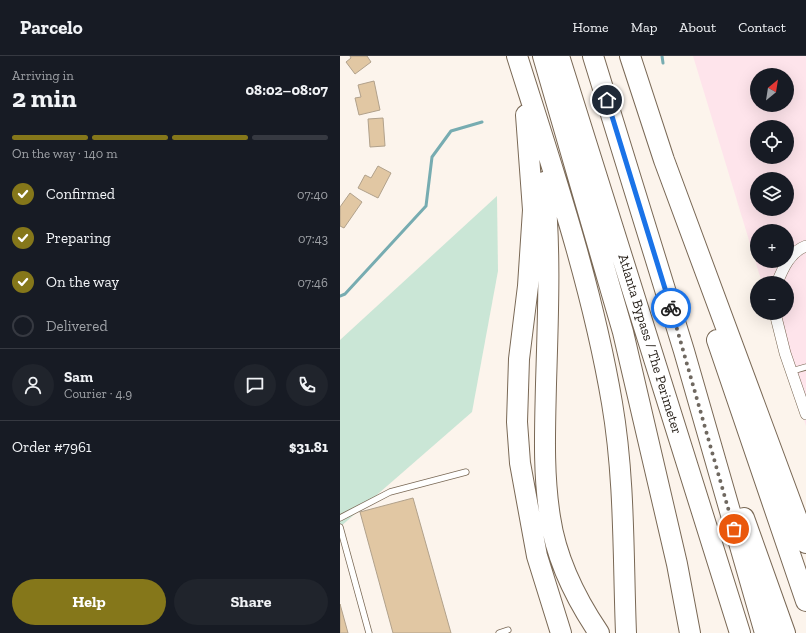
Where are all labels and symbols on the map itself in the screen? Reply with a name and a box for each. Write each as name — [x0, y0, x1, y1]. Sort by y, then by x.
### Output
north arrow — [750, 68, 794, 112]
pin — [590, 83, 624, 117]
street label: Atlanta Bypass / The Perimeter — [614, 252, 686, 436]
courier — [651, 288, 691, 328]
pin — [717, 512, 751, 546]

